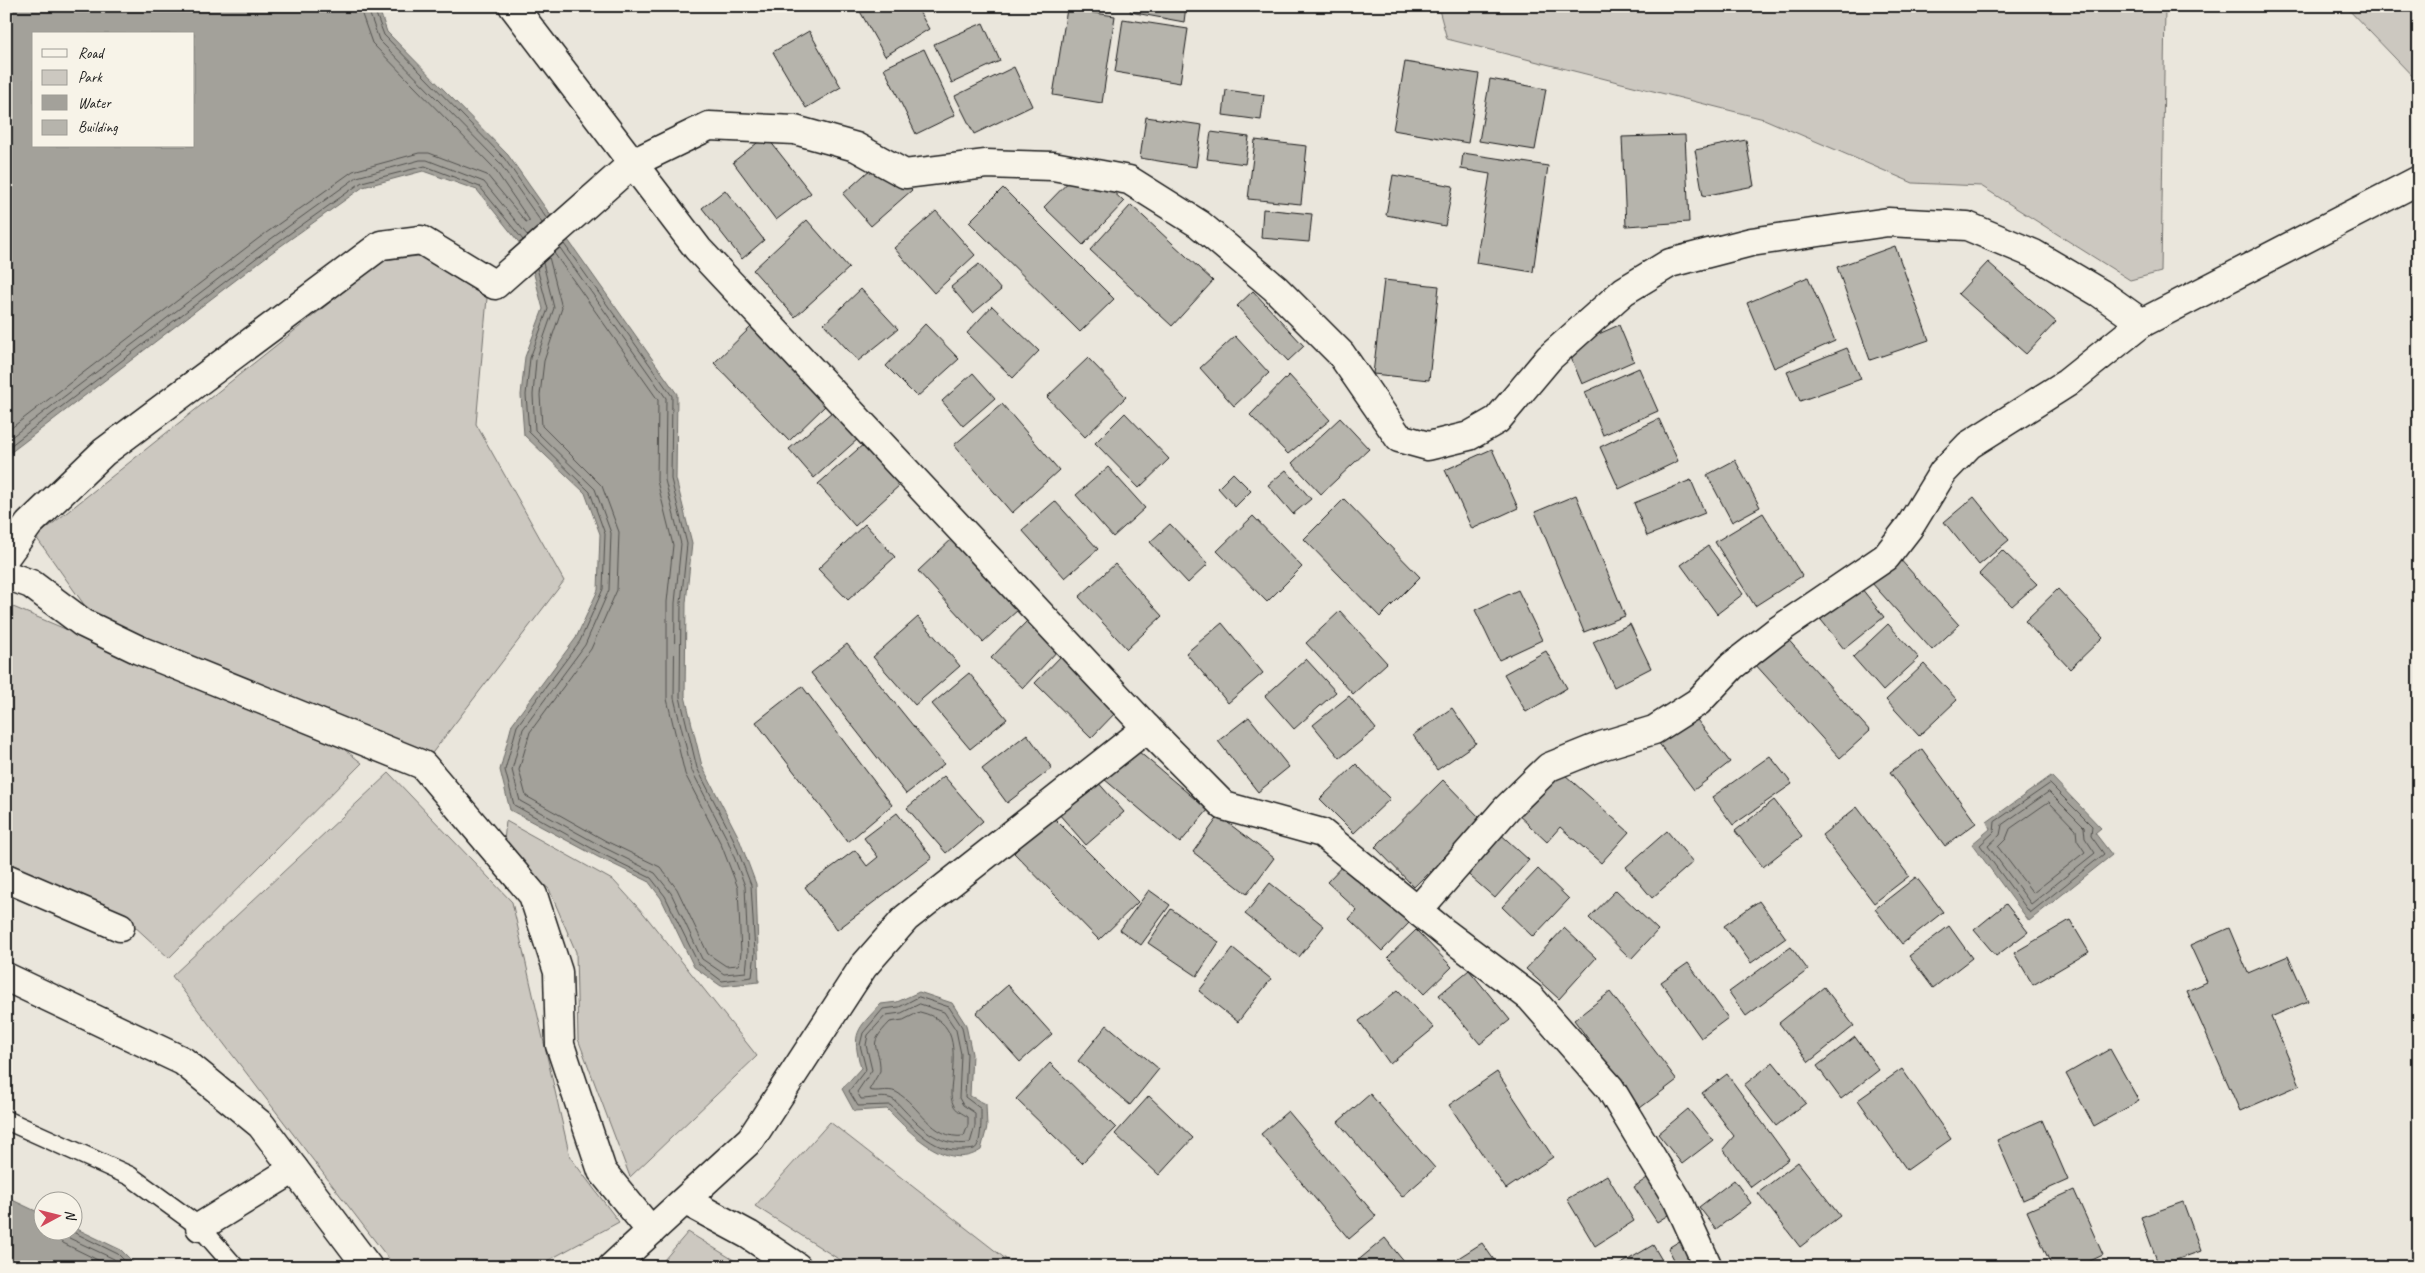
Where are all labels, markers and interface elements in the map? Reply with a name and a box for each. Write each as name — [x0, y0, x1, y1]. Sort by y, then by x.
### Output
legend — [32, 32, 195, 148]
text: Road — [78, 44, 105, 63]
text: Park — [78, 68, 103, 87]
text: Water — [78, 94, 112, 113]
text: Building — [78, 118, 118, 137]
north arrow — [32, 1190, 82, 1240]
text: N — [61, 1209, 80, 1222]

